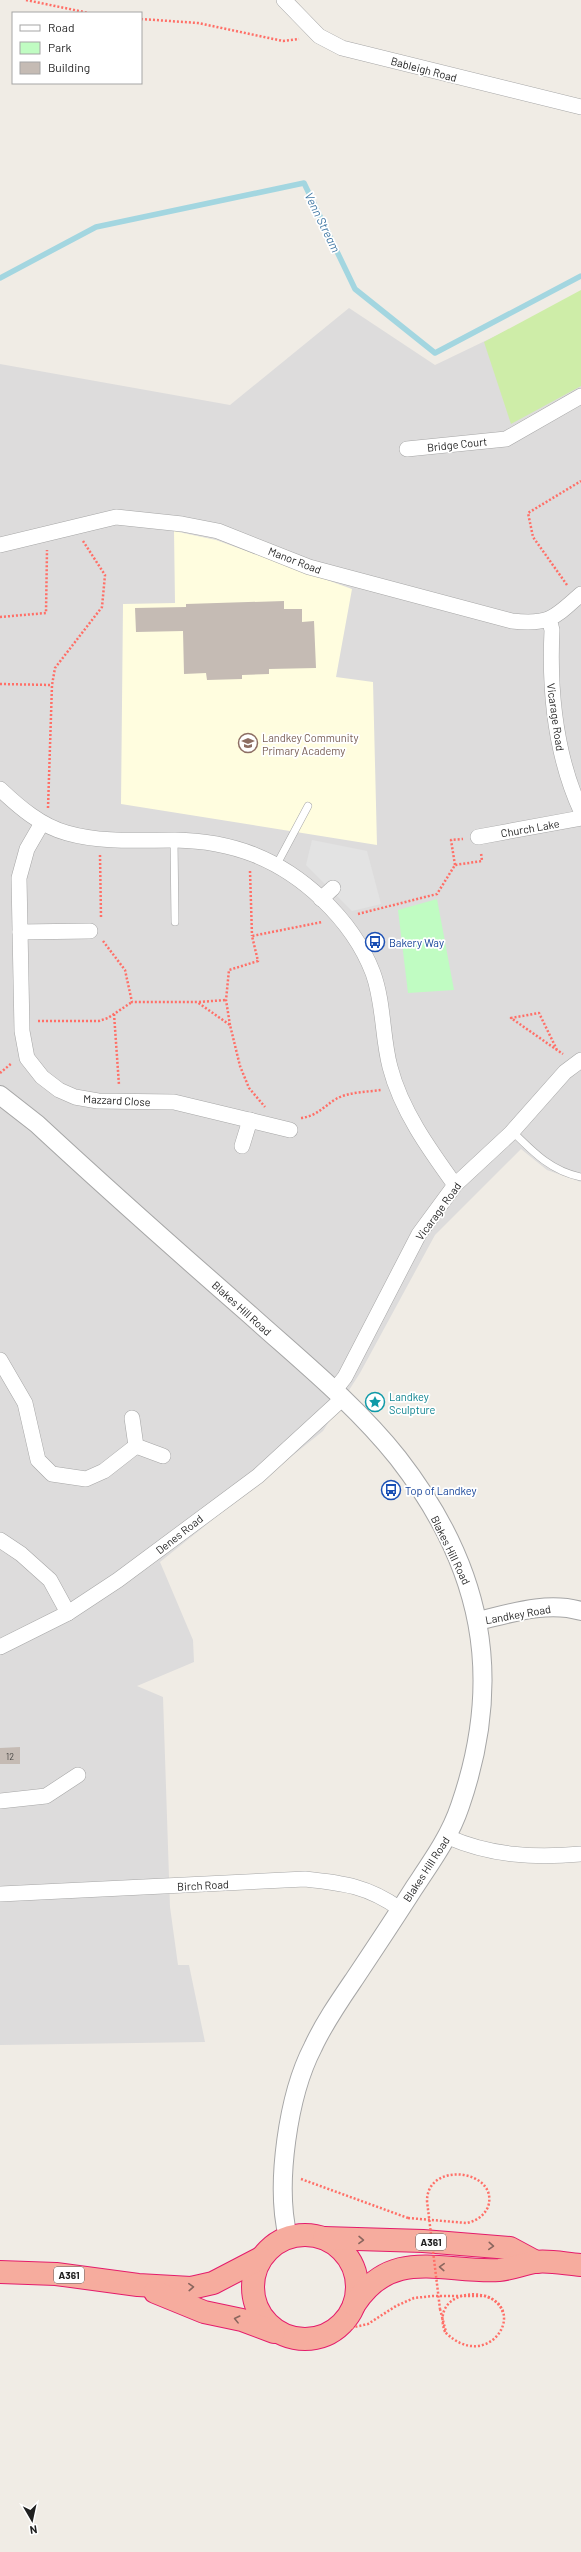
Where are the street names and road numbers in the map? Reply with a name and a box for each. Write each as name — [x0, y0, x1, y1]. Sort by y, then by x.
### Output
street label: Bableigh Road — [389, 54, 459, 84]
street label: Bridge Court — [426, 434, 488, 454]
street label: Manor Road — [267, 544, 323, 576]
street label: Vicarage Road — [545, 682, 567, 752]
street label: Church Lake — [500, 816, 560, 840]
street label: Mazzard Close — [83, 1092, 151, 1108]
street label: Vicarage Road — [413, 1179, 463, 1243]
street label: Blakes Hill Road — [210, 1278, 274, 1338]
street label: Denes Road — [153, 1512, 205, 1556]
street label: Blakes Hill Road — [429, 1513, 473, 1587]
street label: Landkey Road — [484, 1602, 552, 1626]
street label: Blakes Hill Road — [400, 1834, 452, 1904]
street label: Birch Road — [177, 1877, 229, 1893]
road number: A361 — [416, 2234, 446, 2250]
road number: A361 — [54, 2267, 84, 2283]

